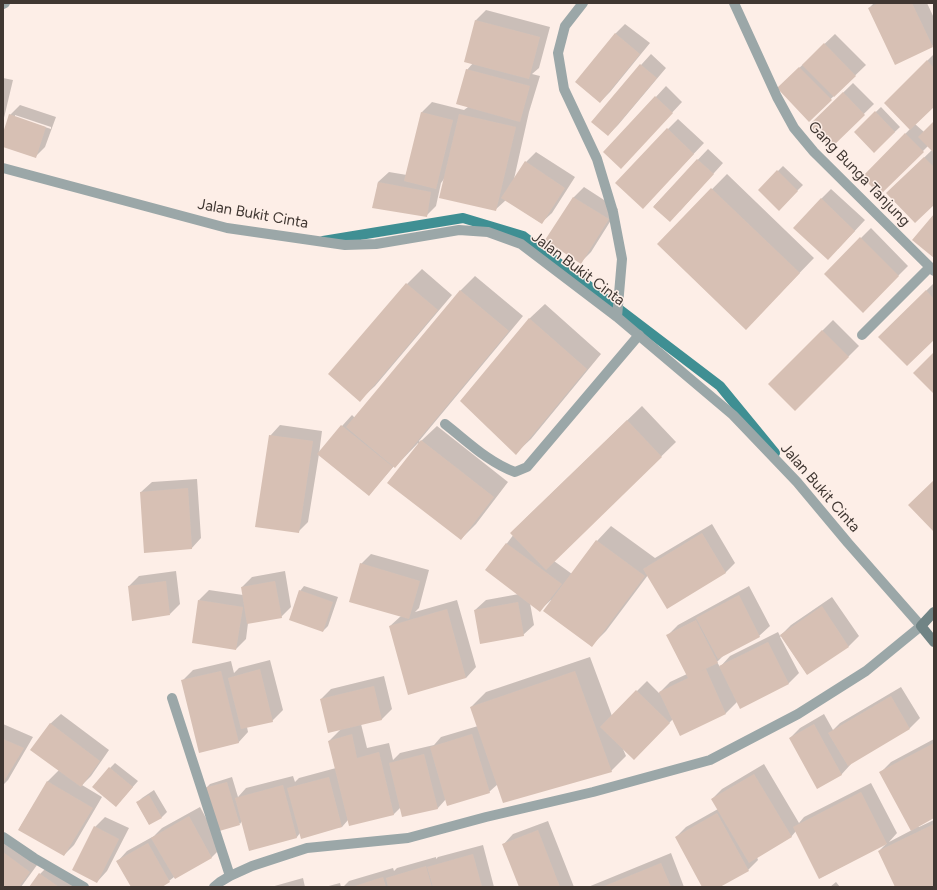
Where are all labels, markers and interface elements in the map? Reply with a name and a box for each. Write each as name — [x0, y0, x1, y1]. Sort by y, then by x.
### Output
street label: Gang Bunga Tanjung — [804, 118, 914, 230]
street label: Jalan Bukit Cinta — [196, 195, 310, 233]
street label: Jalan Bukit Cinta — [528, 228, 628, 310]
street label: Jalan Bukit Cinta — [776, 440, 864, 536]

